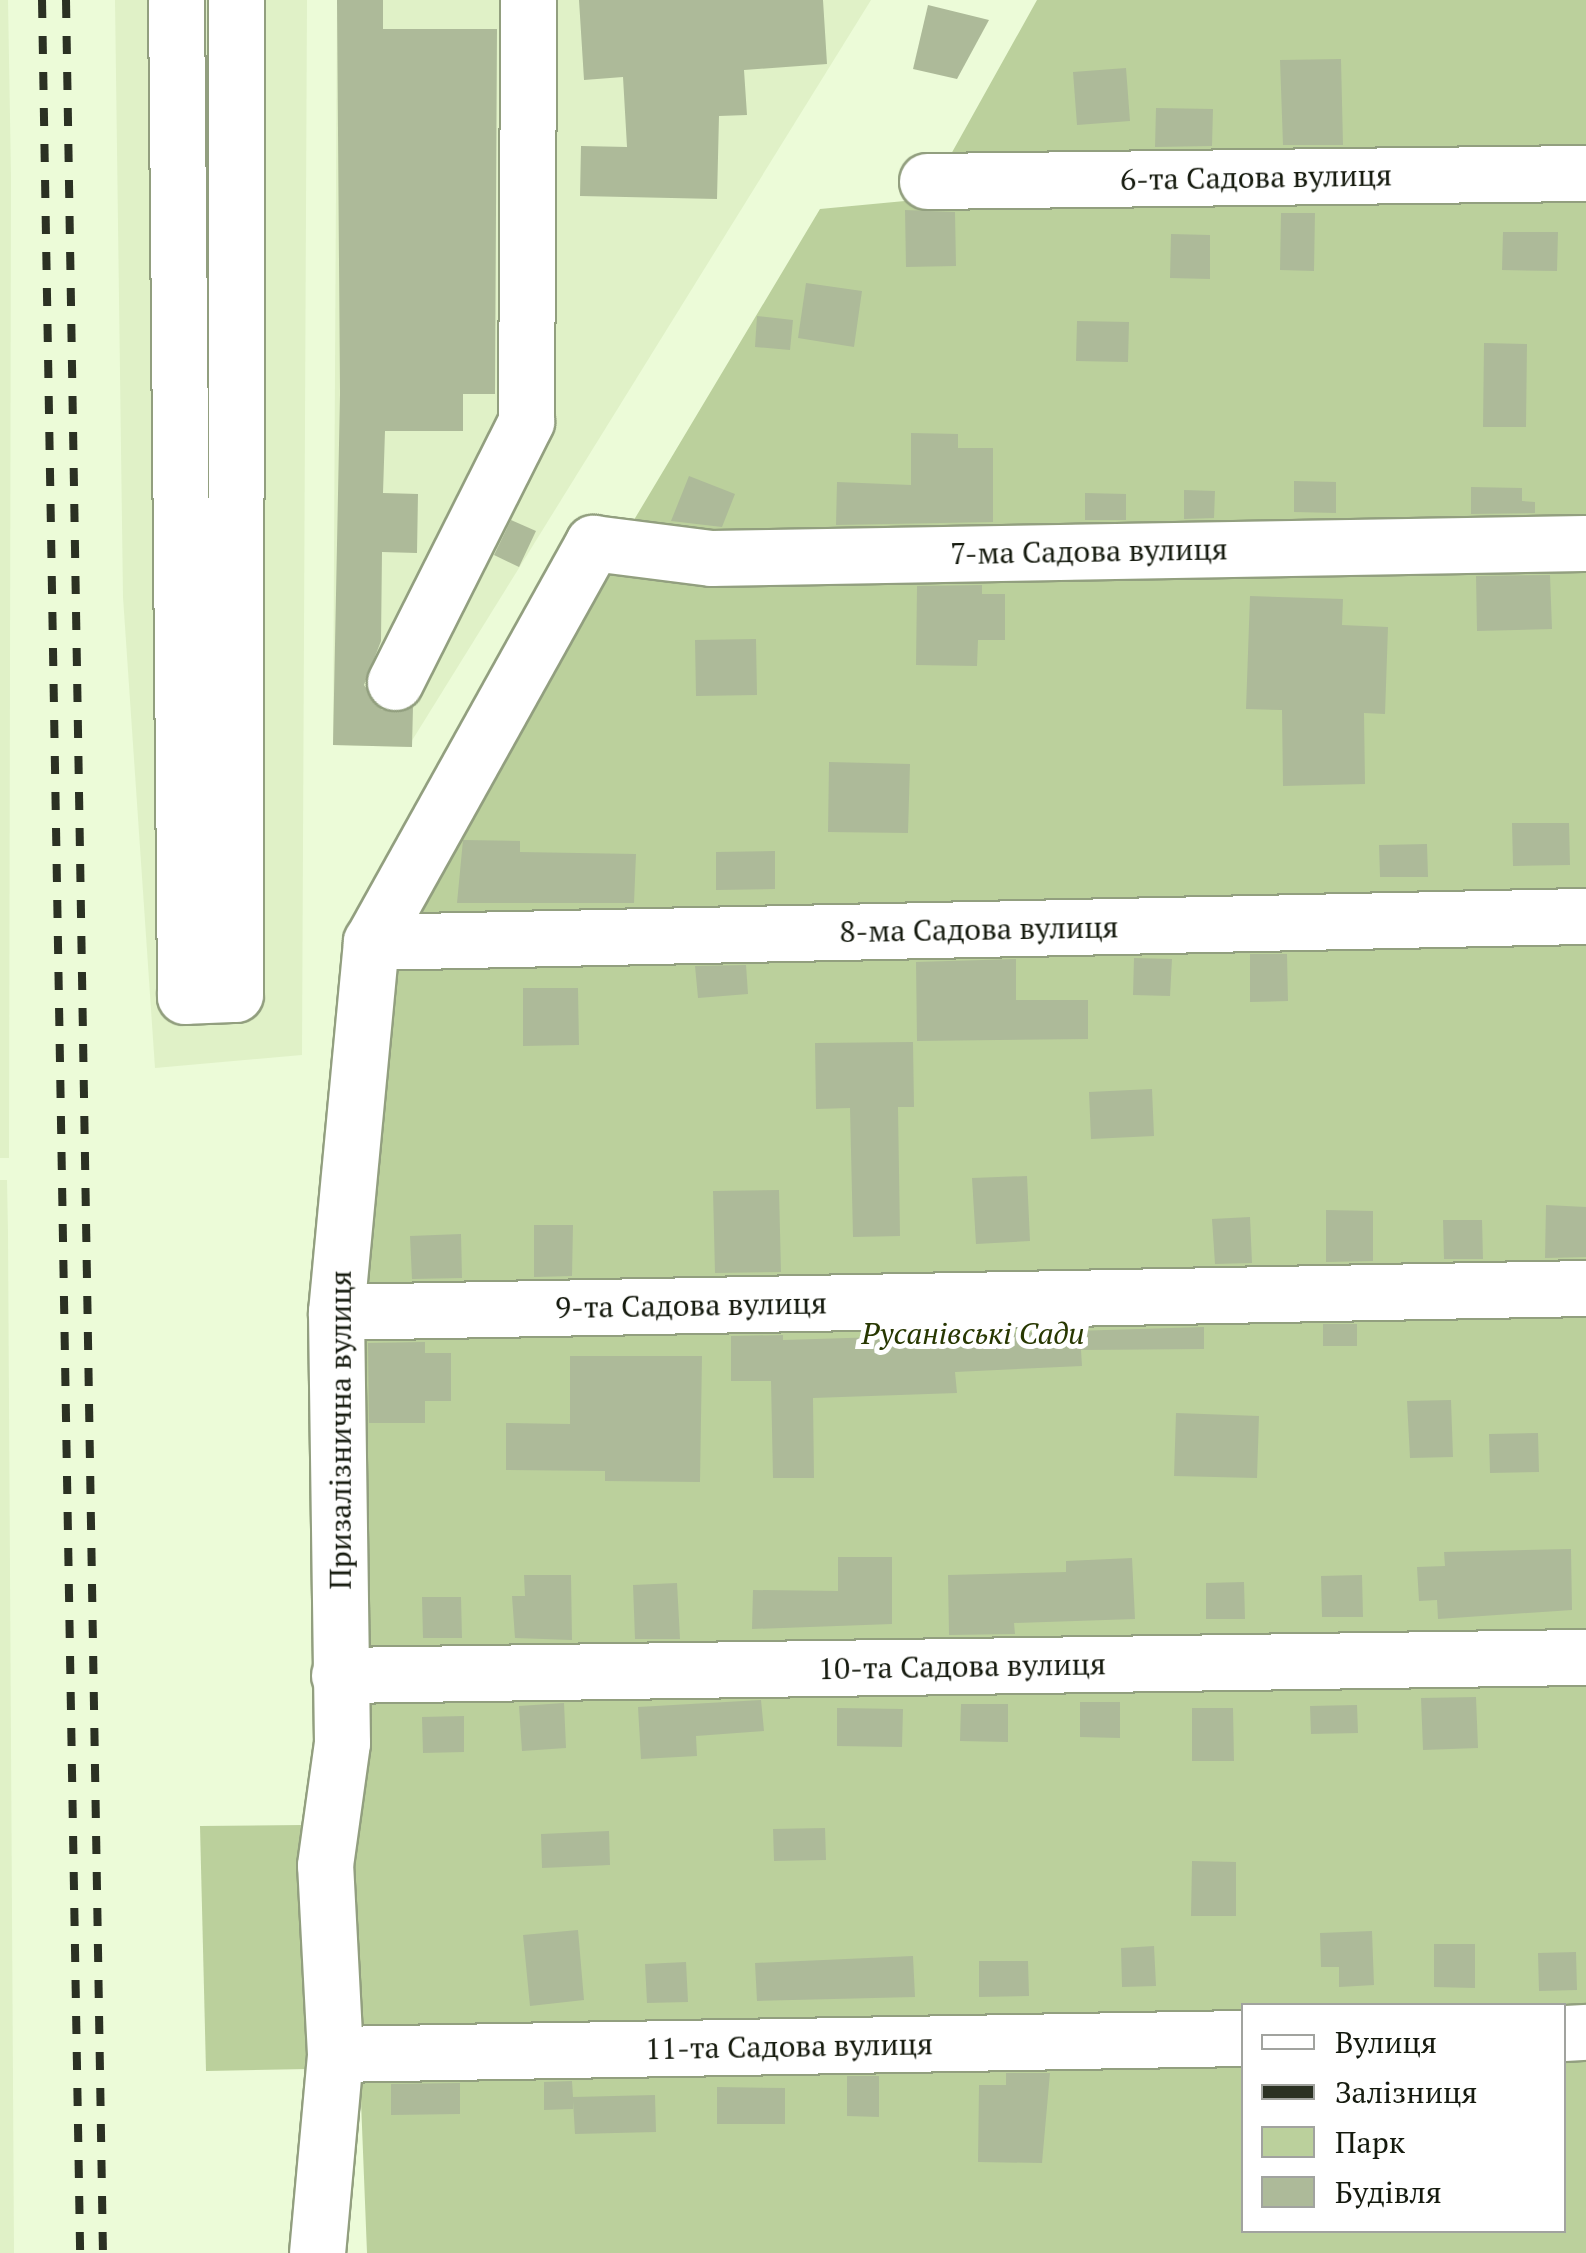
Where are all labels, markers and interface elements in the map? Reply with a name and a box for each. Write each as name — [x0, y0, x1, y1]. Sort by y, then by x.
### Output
street label: 6-та Садова вулиця — [1120, 157, 1392, 197]
street label: 7-ма Садова вулиця — [950, 531, 1228, 571]
street label: 8-ма Садова вулиця — [839, 909, 1119, 949]
street label: Призалізнична вулиця — [322, 1270, 358, 1590]
street label: 9-та Садова вулиця — [555, 1285, 827, 1325]
park label: Русанівські Сади — [861, 1315, 1085, 1351]
street label: 10-та Садова вулиця — [818, 1645, 1106, 1687]
legend — [1241, 2003, 1566, 2233]
text: Вулиця — [1335, 2022, 1437, 2062]
street label: 11-та Садова вулиця — [645, 2025, 933, 2067]
text: Залізниця — [1335, 2072, 1477, 2112]
text: Парк — [1335, 2122, 1405, 2162]
text: Будівля — [1335, 2172, 1442, 2212]

